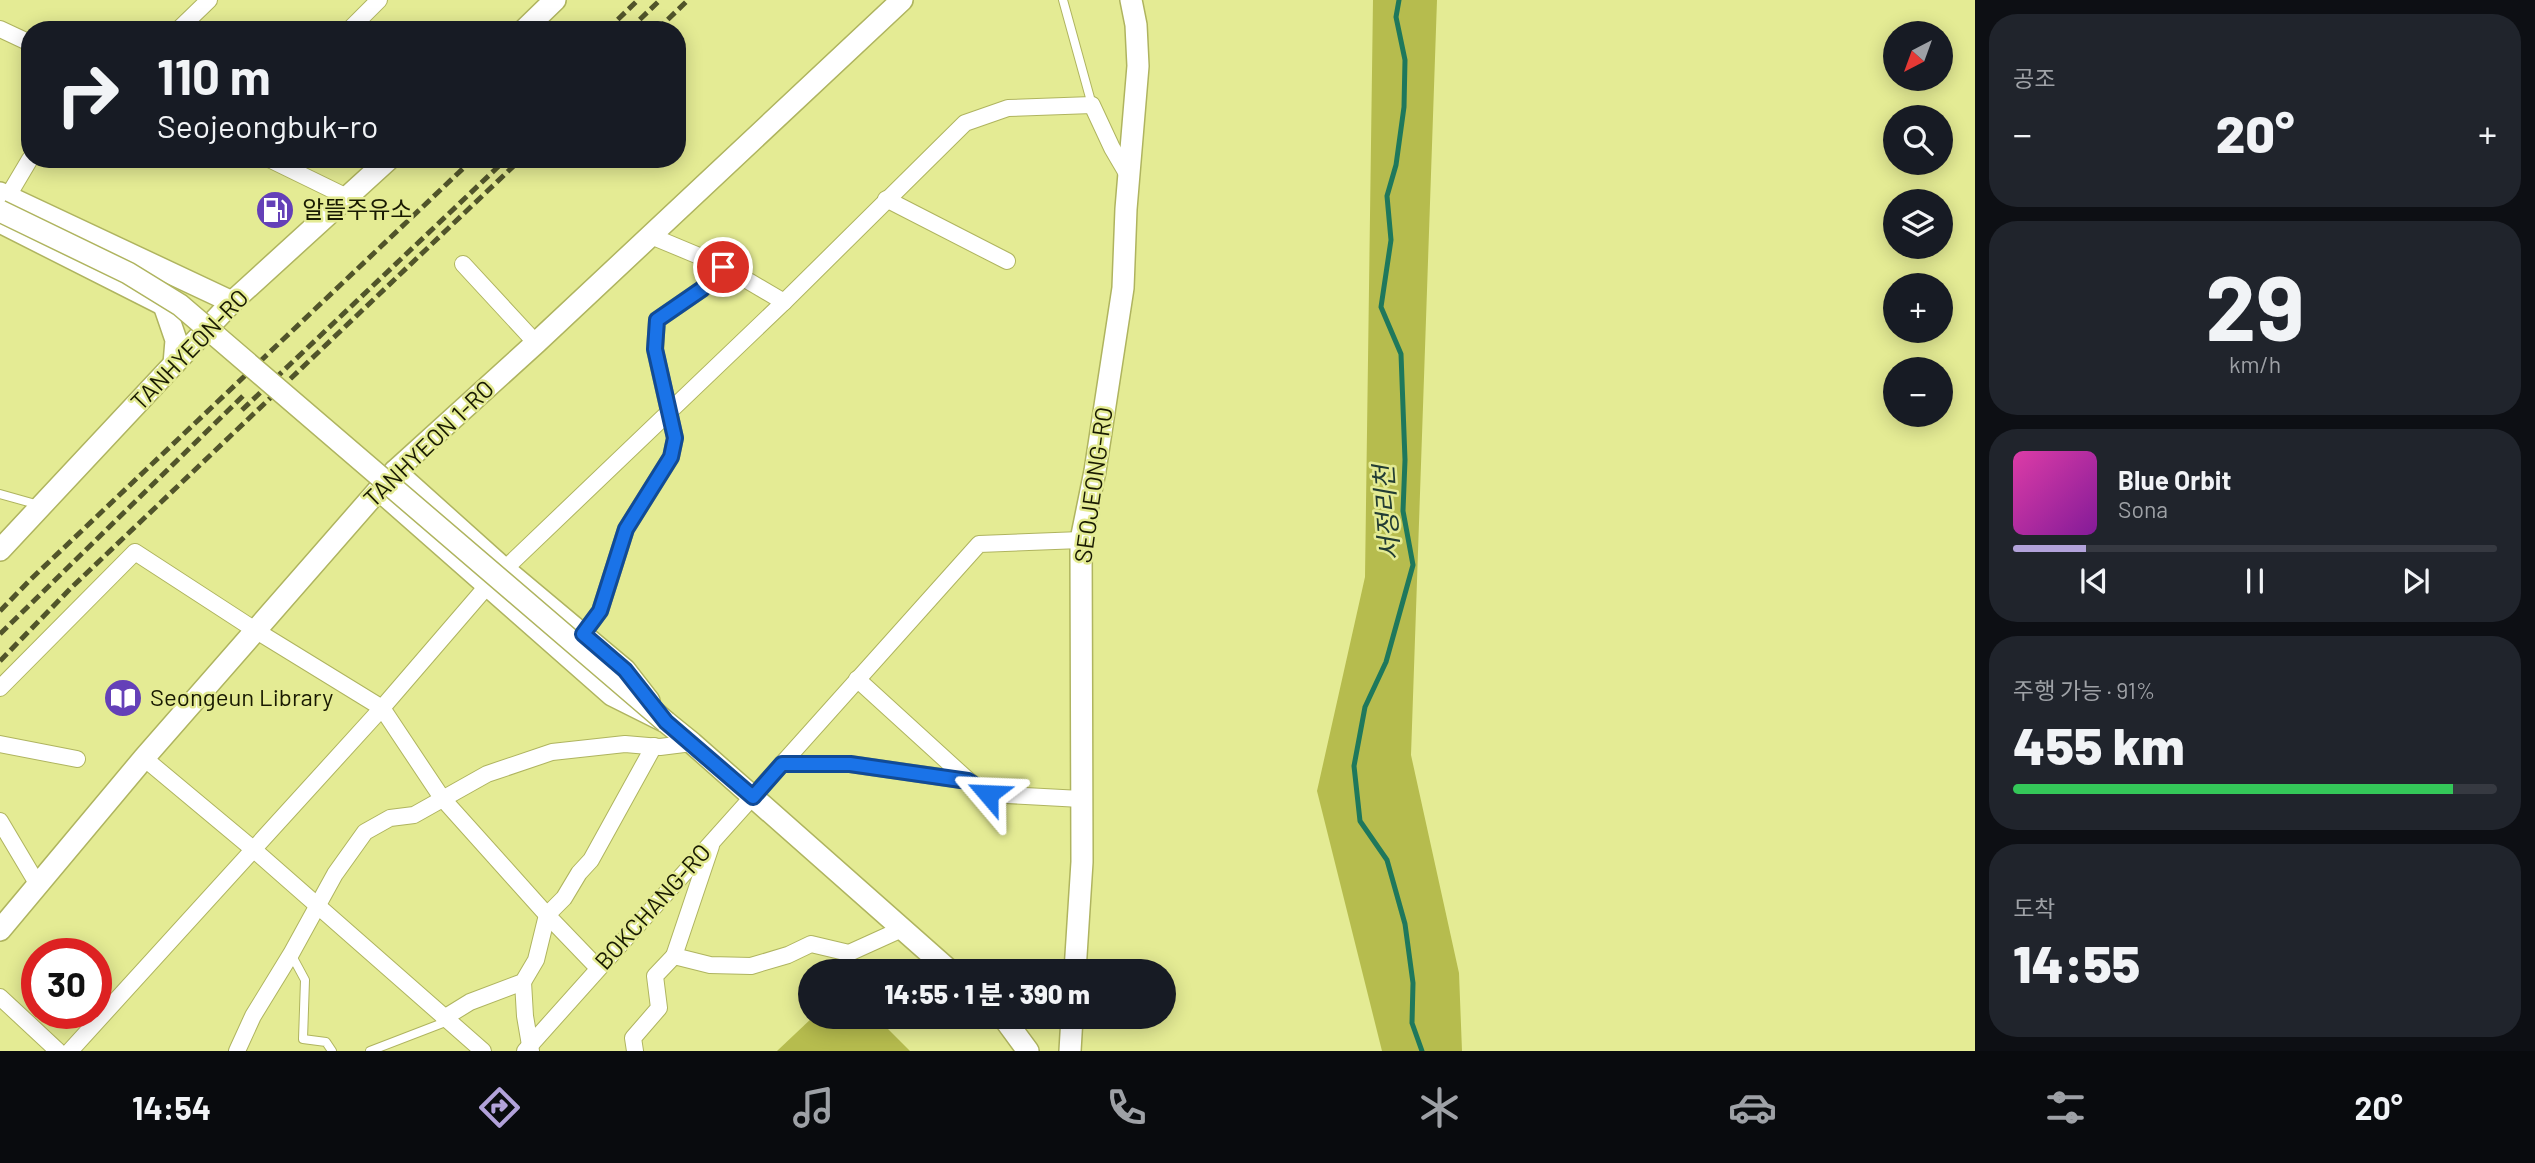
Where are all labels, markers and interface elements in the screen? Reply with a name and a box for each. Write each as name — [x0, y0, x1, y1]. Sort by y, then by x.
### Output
north arrow — [1883, 21, 1953, 91]
map controls — [1883, 21, 1953, 427]
text: 110 m — [157, 46, 271, 105]
icon: right — [42, 49, 133, 140]
text: 공조 — [2013, 64, 2055, 92]
text: 20° — [2216, 101, 2294, 163]
button: search — [1883, 105, 1953, 175]
text: Seojeongbuk-ro — [157, 106, 378, 144]
text: − — [2013, 110, 2032, 156]
text: + — [2478, 110, 2497, 156]
fuel station icon: 알뜰주유소 — [254, 189, 296, 231]
button: layers — [1883, 189, 1953, 259]
place label: 알뜰주유소 — [302, 194, 412, 223]
pin — [693, 237, 753, 297]
icon: arrive — [704, 248, 742, 286]
text: 29 — [2205, 250, 2305, 359]
button: + — [1883, 273, 1953, 343]
street label: TANHYEON-RO — [124, 282, 254, 415]
text: km/h — [2229, 350, 2281, 378]
button: − — [1883, 357, 1953, 427]
street label: TANHYEON 1-RO — [357, 373, 499, 512]
street label: SEOJEONG-RO — [1067, 405, 1118, 565]
water label: 서정리천 — [1366, 461, 1404, 562]
text: Blue Orbit — [2118, 464, 2231, 495]
text: Sona — [2118, 495, 2168, 523]
icon: previous — [2075, 562, 2113, 600]
icon: pause — [2236, 562, 2274, 600]
icon: next — [2397, 562, 2435, 600]
text: 주행 가능 · 91% — [2013, 676, 2155, 704]
library icon: Seongeun Library — [102, 677, 144, 719]
place label: Seongeun Library — [150, 682, 333, 711]
text: 455 km — [2013, 713, 2185, 775]
position arrow — [951, 757, 1025, 831]
street label: BOKCHANG-RO — [588, 837, 716, 975]
text: 도착 — [2013, 894, 2055, 922]
text: 14:55 — [2013, 931, 2140, 993]
speed limit sign: 30 — [21, 938, 112, 1029]
text: 14:55 · 1 분 · 390 m — [884, 978, 1090, 1009]
icon: directions — [475, 1083, 524, 1132]
icon: music — [789, 1083, 838, 1132]
icon: phone — [1102, 1083, 1151, 1132]
icon: climate — [1415, 1083, 1464, 1132]
icon: car — [1728, 1083, 1777, 1132]
icon: filters — [2041, 1083, 2090, 1132]
text: 14:54 — [132, 1088, 211, 1126]
text: 20° — [2355, 1088, 2403, 1126]

